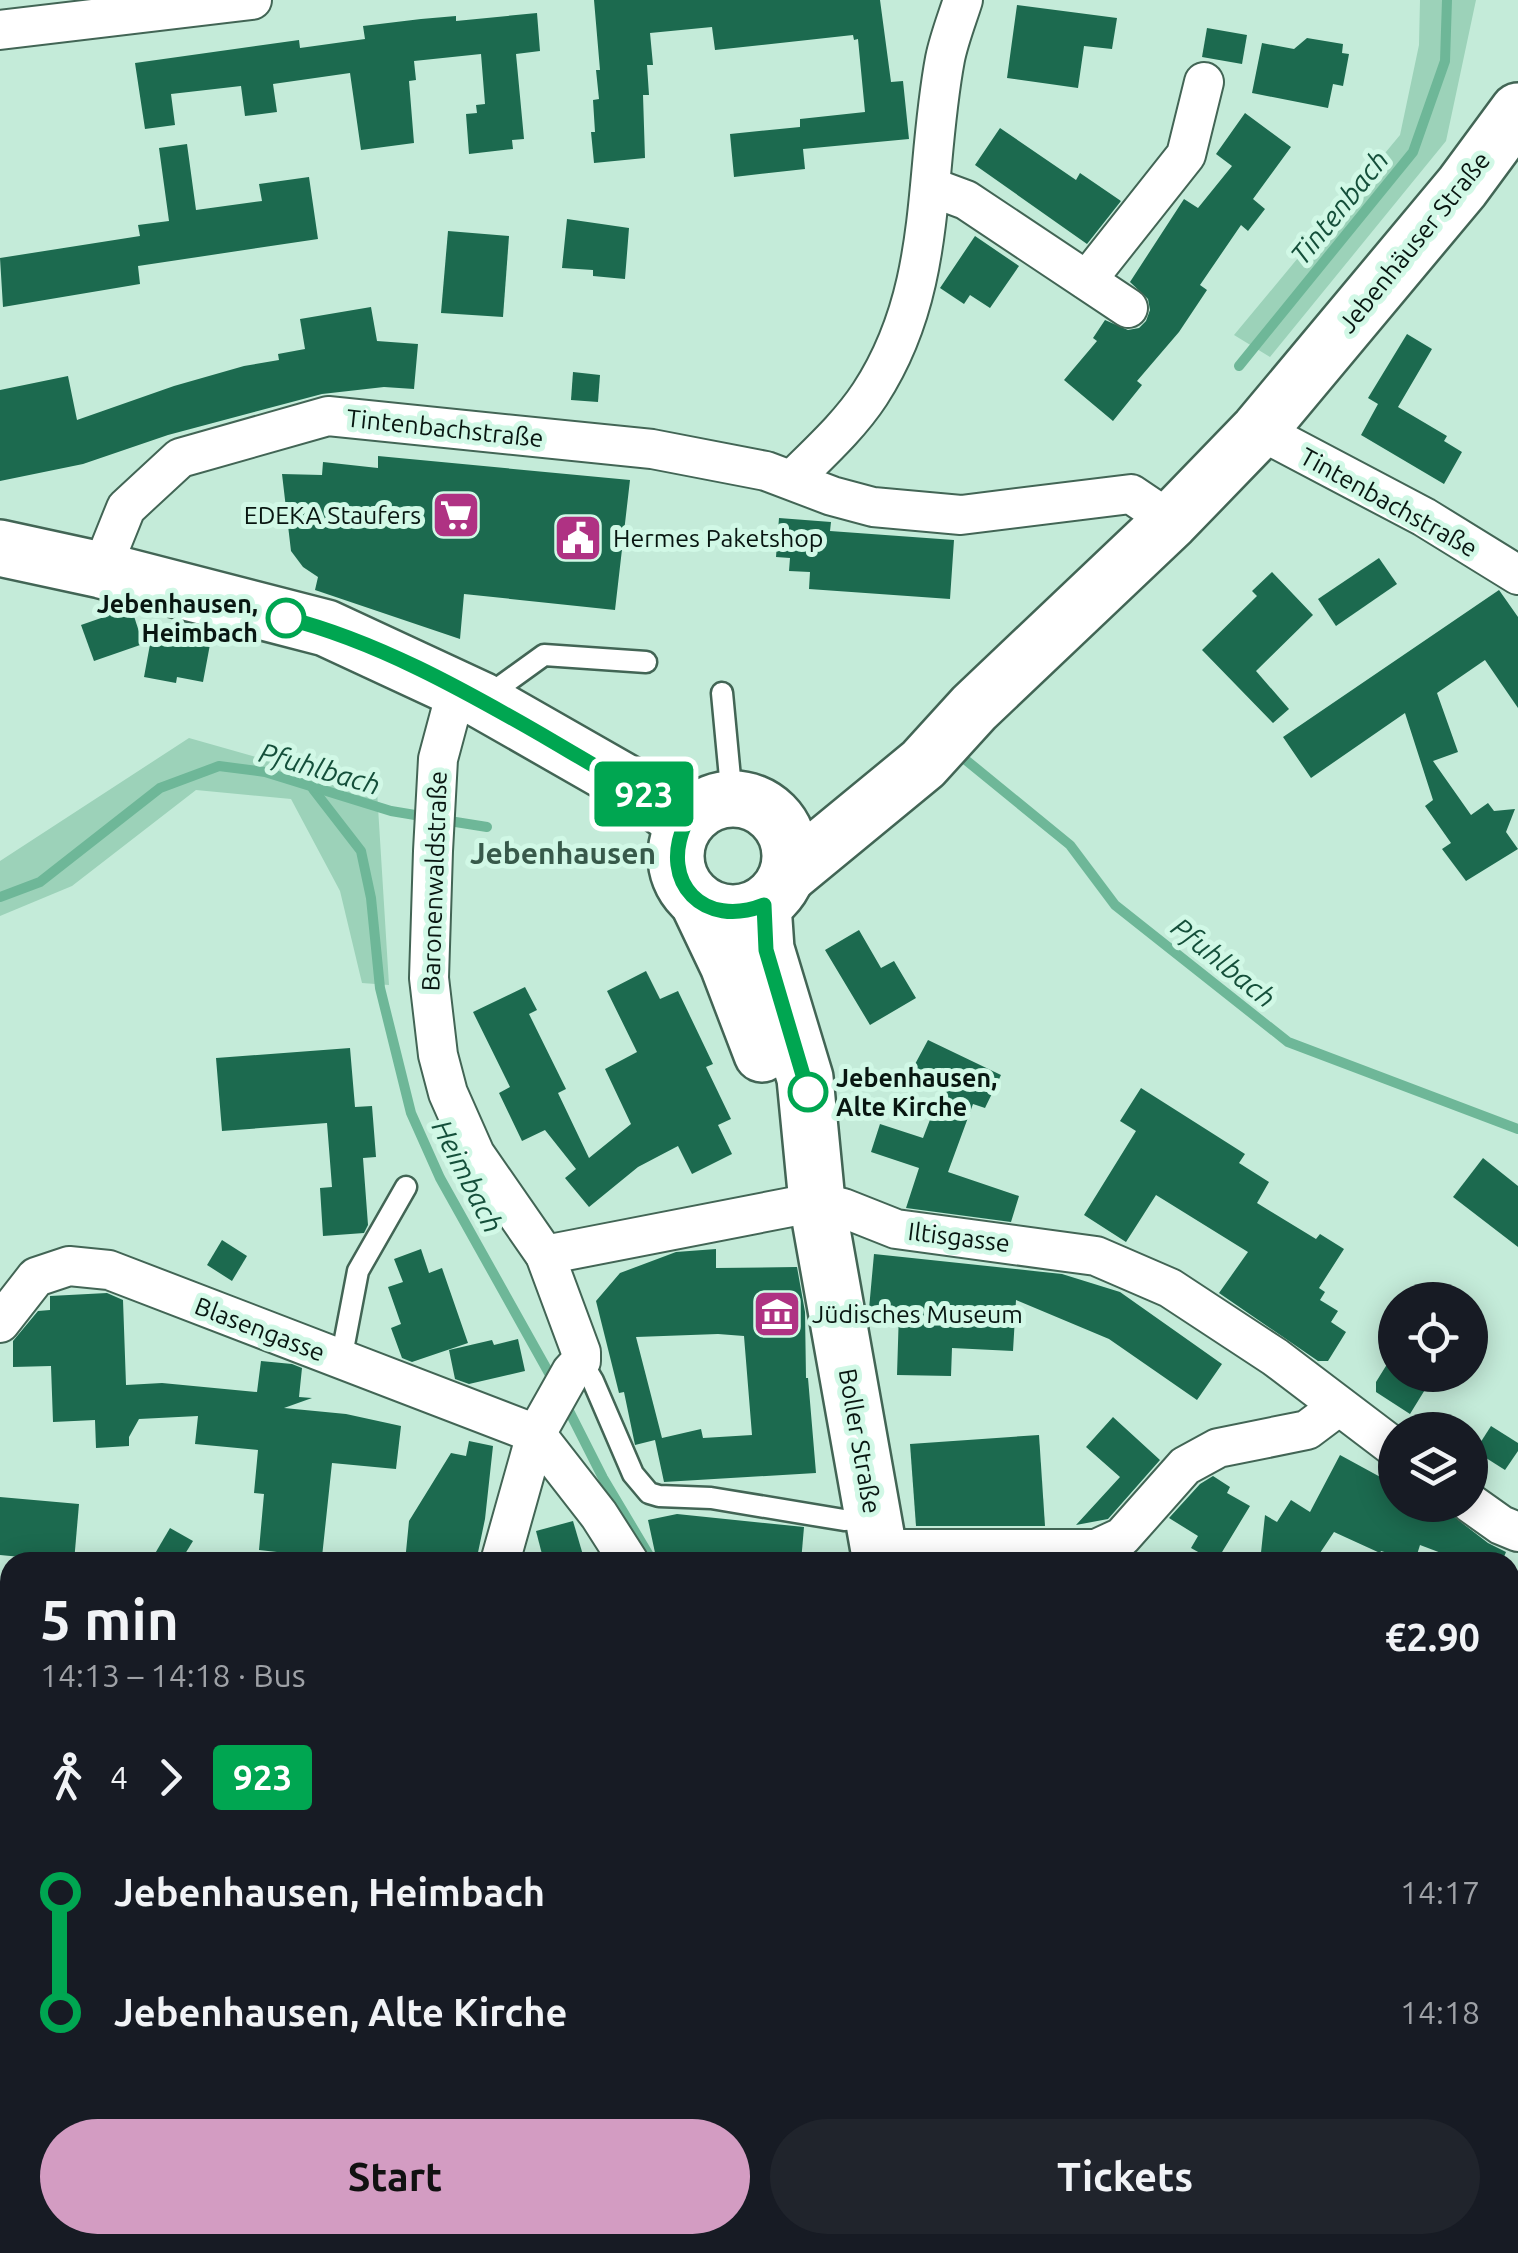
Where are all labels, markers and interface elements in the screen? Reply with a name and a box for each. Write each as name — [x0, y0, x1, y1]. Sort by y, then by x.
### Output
water label: Tintenbach — [1284, 144, 1394, 270]
street label: Jebenhäuser Straße — [1333, 146, 1495, 338]
street label: Tintenbachstraße — [345, 404, 545, 452]
street label: Tintenbachstraße — [1296, 442, 1482, 562]
supermarket icon: EDEKA Staufers — [430, 489, 482, 541]
place label: EDEKA Staufers — [244, 501, 421, 529]
public building icon: Hermes Paketshop — [552, 512, 604, 564]
place label: Hermes Paketshop — [613, 524, 823, 552]
place label: Jebenhausen, Heimbach — [97, 590, 258, 647]
marker: Jebenhausen, Heimbach — [267, 599, 305, 637]
water label: Pfuhlbach — [256, 736, 384, 800]
line badge: 923 — [586, 762, 702, 826]
street label: Baronenwaldstraße — [416, 770, 452, 992]
text: 923 — [614, 774, 674, 814]
district label: Jebenhausen — [470, 836, 656, 870]
water label: Pfuhlbach — [1166, 911, 1282, 1013]
place label: Jebenhausen, Alte Kirche — [836, 1064, 997, 1121]
marker: Jebenhausen, Alte Kirche — [789, 1073, 827, 1111]
water label: Heimbach — [426, 1115, 510, 1237]
street label: Iltisgasse — [906, 1217, 1012, 1257]
map controls — [1378, 1282, 1488, 1522]
button: locate — [1378, 1282, 1488, 1392]
museum icon: Jüdisches Museum — [751, 1288, 803, 1340]
street label: Blasengasse — [191, 1291, 329, 1367]
place label: Jüdisches Museum — [812, 1300, 1023, 1328]
street label: Boller Straße — [833, 1366, 887, 1516]
button: layers — [1378, 1412, 1488, 1522]
text: 5 min — [40, 1589, 179, 1650]
text: €2.90 — [1385, 1616, 1480, 1658]
text: 14:13 – 14:18 · Bus — [40, 1657, 306, 1693]
icon: walk — [40, 1750, 95, 1805]
icon: forward — [143, 1750, 198, 1805]
text: 923 — [233, 1757, 292, 1797]
text: 4 — [110, 1759, 128, 1795]
text: Jebenhausen, Heimbach — [114, 1871, 545, 1913]
text: 14:17 — [1400, 1874, 1480, 1910]
text: Jebenhausen, Alte Kirche — [114, 1991, 567, 2033]
text: 14:18 — [1400, 1994, 1480, 2030]
button: Start — [40, 2119, 750, 2234]
button: Tickets — [770, 2119, 1480, 2234]

